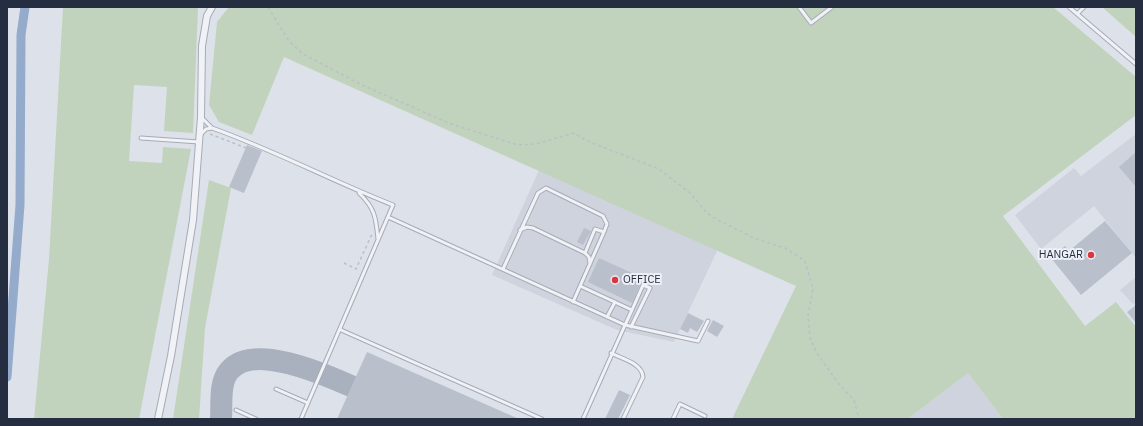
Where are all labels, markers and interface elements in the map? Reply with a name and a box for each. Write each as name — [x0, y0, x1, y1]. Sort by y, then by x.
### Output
place label: HANGAR — [1039, 248, 1083, 262]
marker: HANGAR — [1086, 250, 1096, 260]
place label: OFFICE — [623, 273, 661, 287]
marker: OFFICE — [610, 275, 620, 285]

